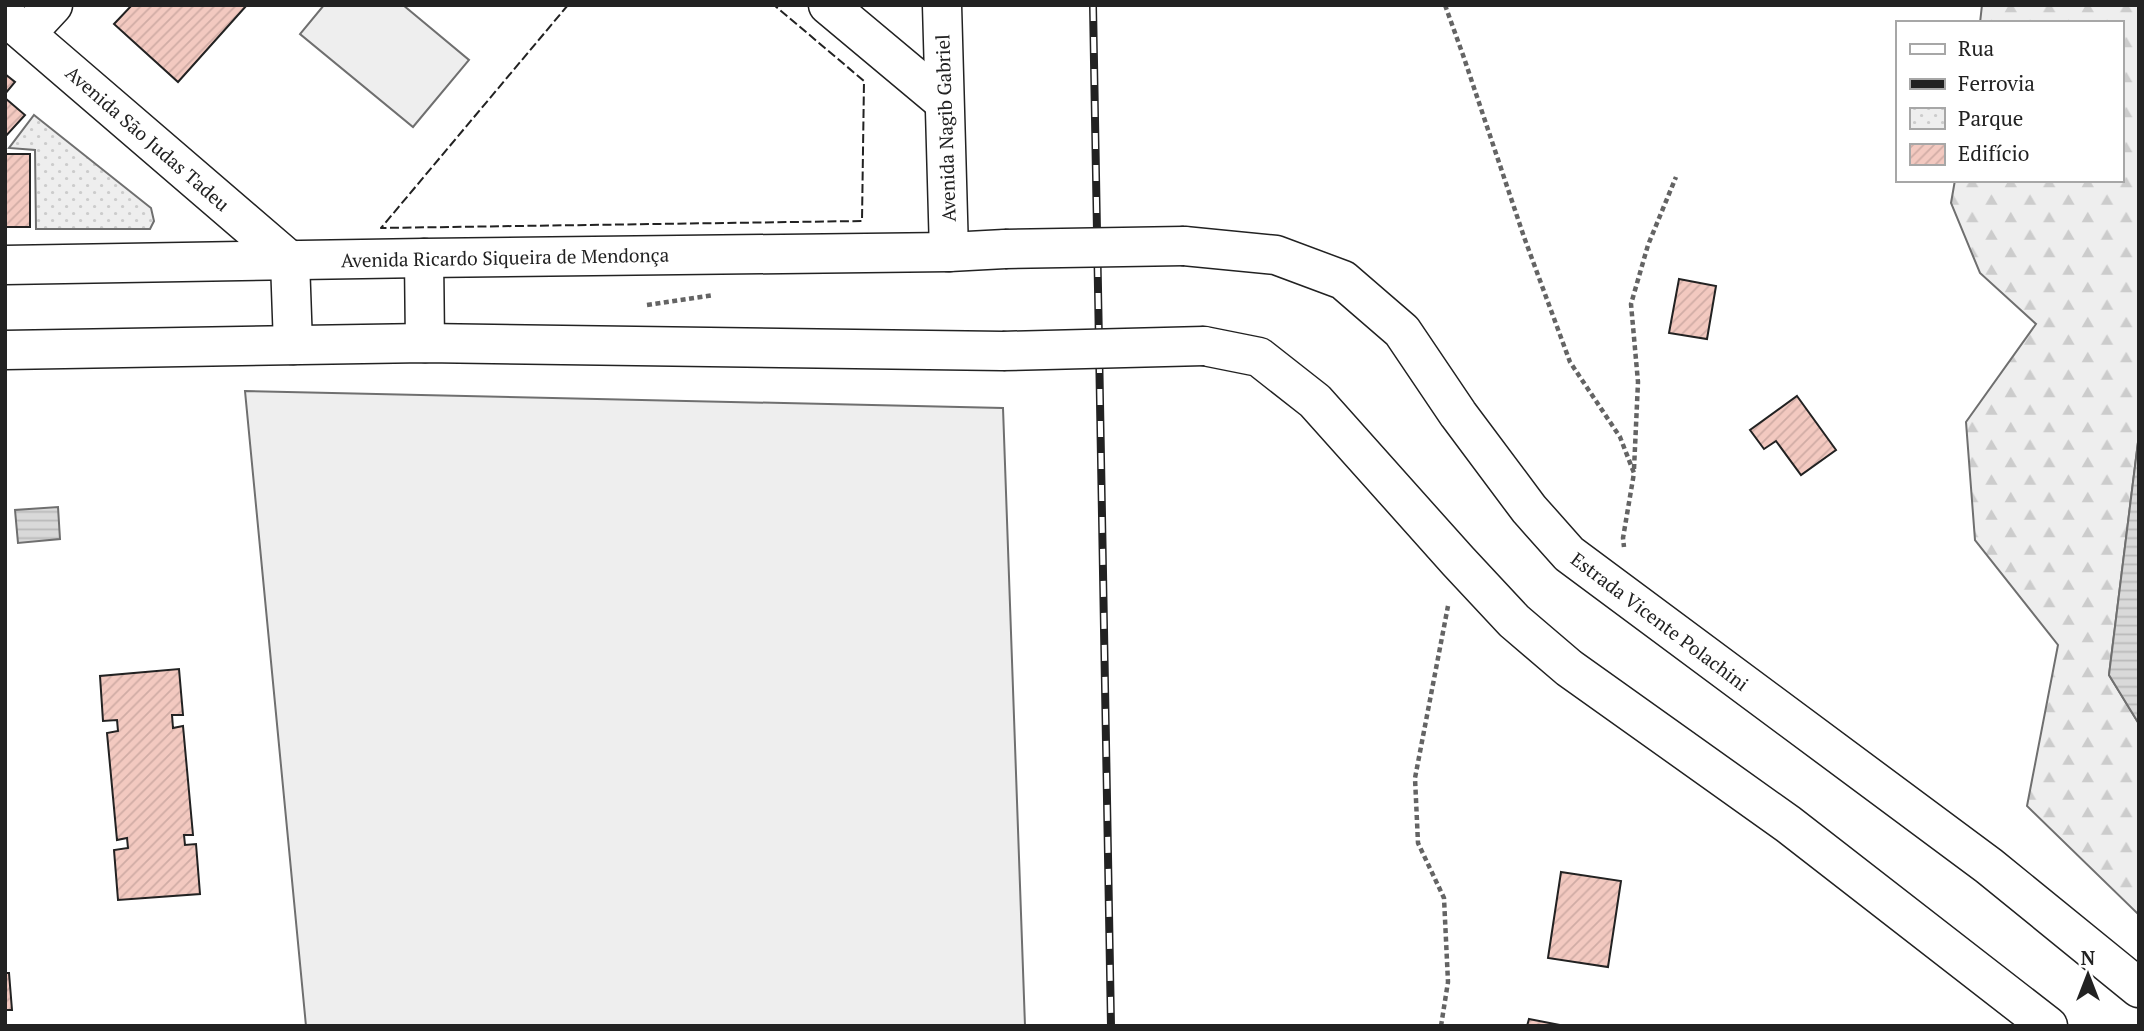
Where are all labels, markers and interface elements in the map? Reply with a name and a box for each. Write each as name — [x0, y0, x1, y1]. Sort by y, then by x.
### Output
legend — [1896, 21, 2123, 182]
street label: Avenida Nagib Gabriel — [929, 34, 961, 222]
text: Rua — [1958, 34, 1994, 62]
street label: Avenida São Judas Tadeu — [61, 60, 235, 216]
text: Ferrovia — [1958, 69, 2035, 97]
text: Parque — [1958, 104, 2023, 132]
text: Edifício — [1958, 139, 2029, 167]
street label: Avenida Ricardo Siqueira de Mendonça — [341, 242, 670, 272]
street label: Estrada Vicente Polachini — [1566, 546, 1754, 696]
north arrow — [2053, 940, 2123, 1010]
text: N — [2081, 945, 2096, 970]

